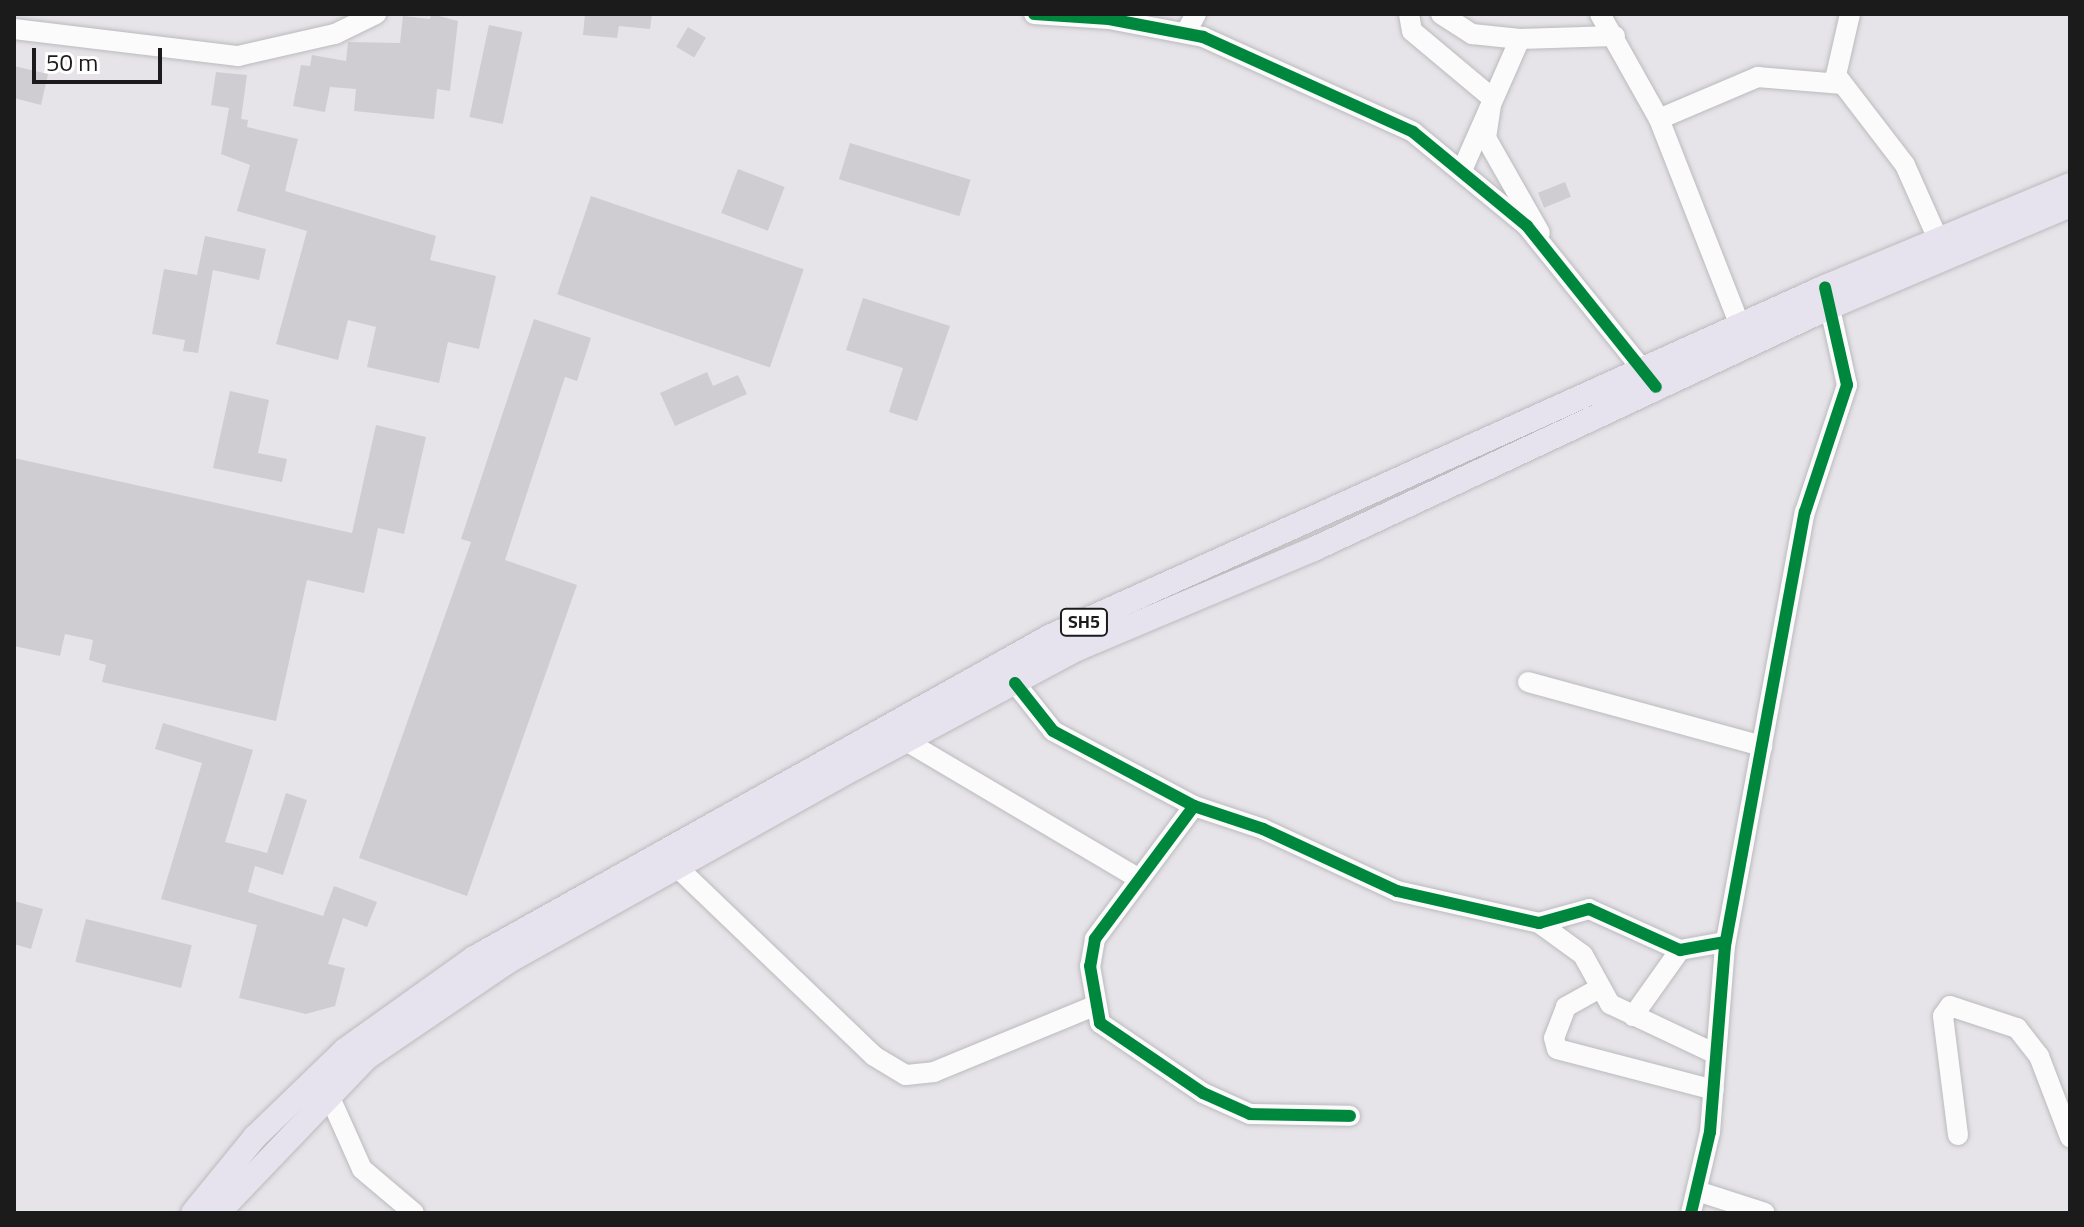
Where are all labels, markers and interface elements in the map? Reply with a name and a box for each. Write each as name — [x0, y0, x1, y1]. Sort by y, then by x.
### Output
scale bar — [36, 32, 166, 82]
text: 50 m — [46, 44, 98, 80]
road number: SH5 — [1058, 608, 1110, 636]

